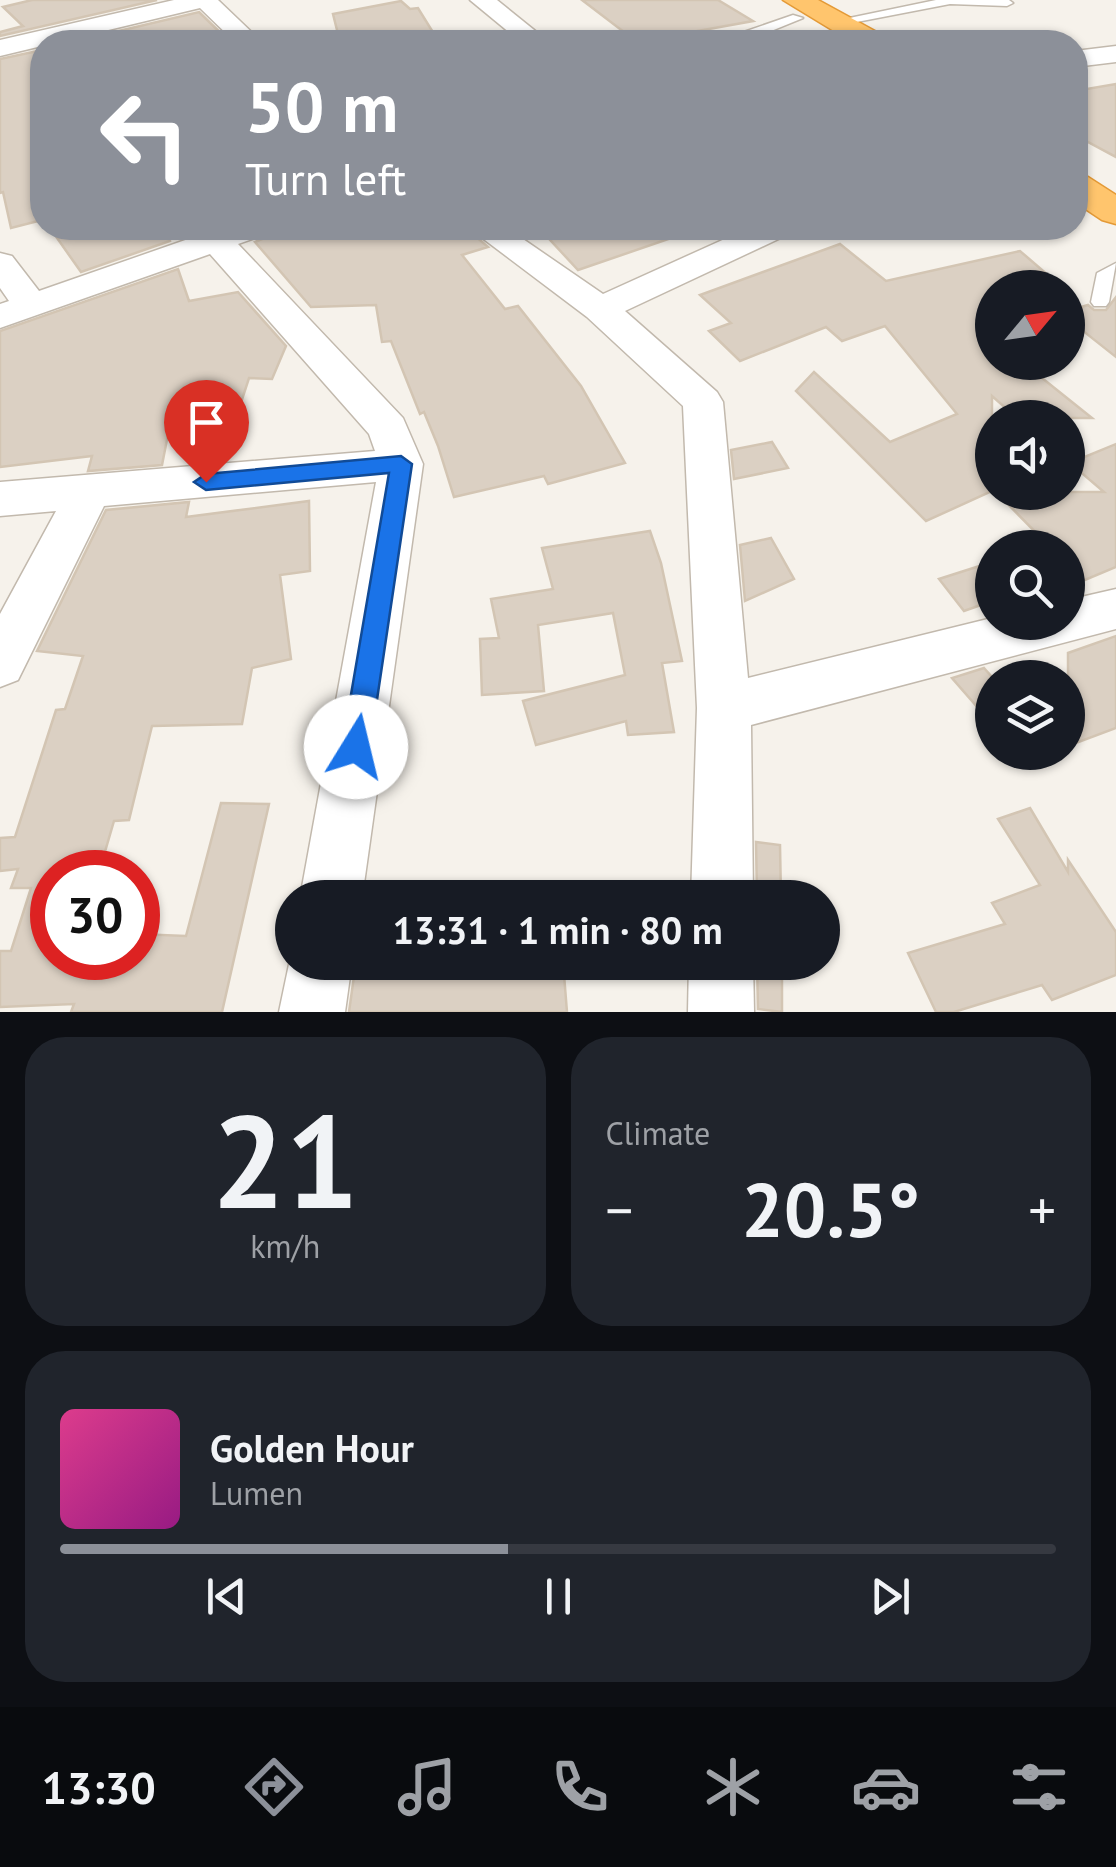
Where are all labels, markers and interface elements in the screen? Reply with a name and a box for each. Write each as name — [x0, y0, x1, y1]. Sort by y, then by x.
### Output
text: 50 m — [245, 61, 398, 151]
icon: left — [80, 70, 210, 200]
text: Turn left — [245, 149, 406, 207]
north arrow — [975, 270, 1085, 380]
map controls — [975, 270, 1085, 770]
pin — [164, 380, 249, 483]
icon: arrive — [179, 395, 234, 450]
button: sound — [975, 400, 1085, 510]
button: search — [975, 530, 1085, 640]
button: layers — [975, 660, 1085, 770]
position arrow — [304, 695, 408, 799]
speed limit sign: 30 — [30, 850, 160, 980]
text: 13:31 · 1 min · 80 m — [392, 905, 723, 954]
text: 21 — [212, 1076, 359, 1244]
text: Climate — [606, 1112, 710, 1154]
text: 20.5° — [741, 1161, 920, 1258]
text: − — [606, 1174, 633, 1245]
text: + — [1028, 1174, 1056, 1245]
text: km/h — [250, 1225, 320, 1267]
text: Golden Hour — [210, 1423, 414, 1472]
text: Lumen — [210, 1472, 303, 1514]
icon: previous — [199, 1569, 254, 1624]
icon: pause — [531, 1569, 586, 1624]
icon: next — [863, 1569, 918, 1624]
icon: directions — [239, 1752, 309, 1822]
icon: music — [392, 1752, 462, 1822]
icon: phone — [545, 1752, 615, 1822]
icon: climate — [698, 1752, 768, 1822]
icon: car — [851, 1752, 921, 1822]
icon: filters — [1004, 1752, 1074, 1822]
text: 13:30 — [42, 1758, 156, 1816]

